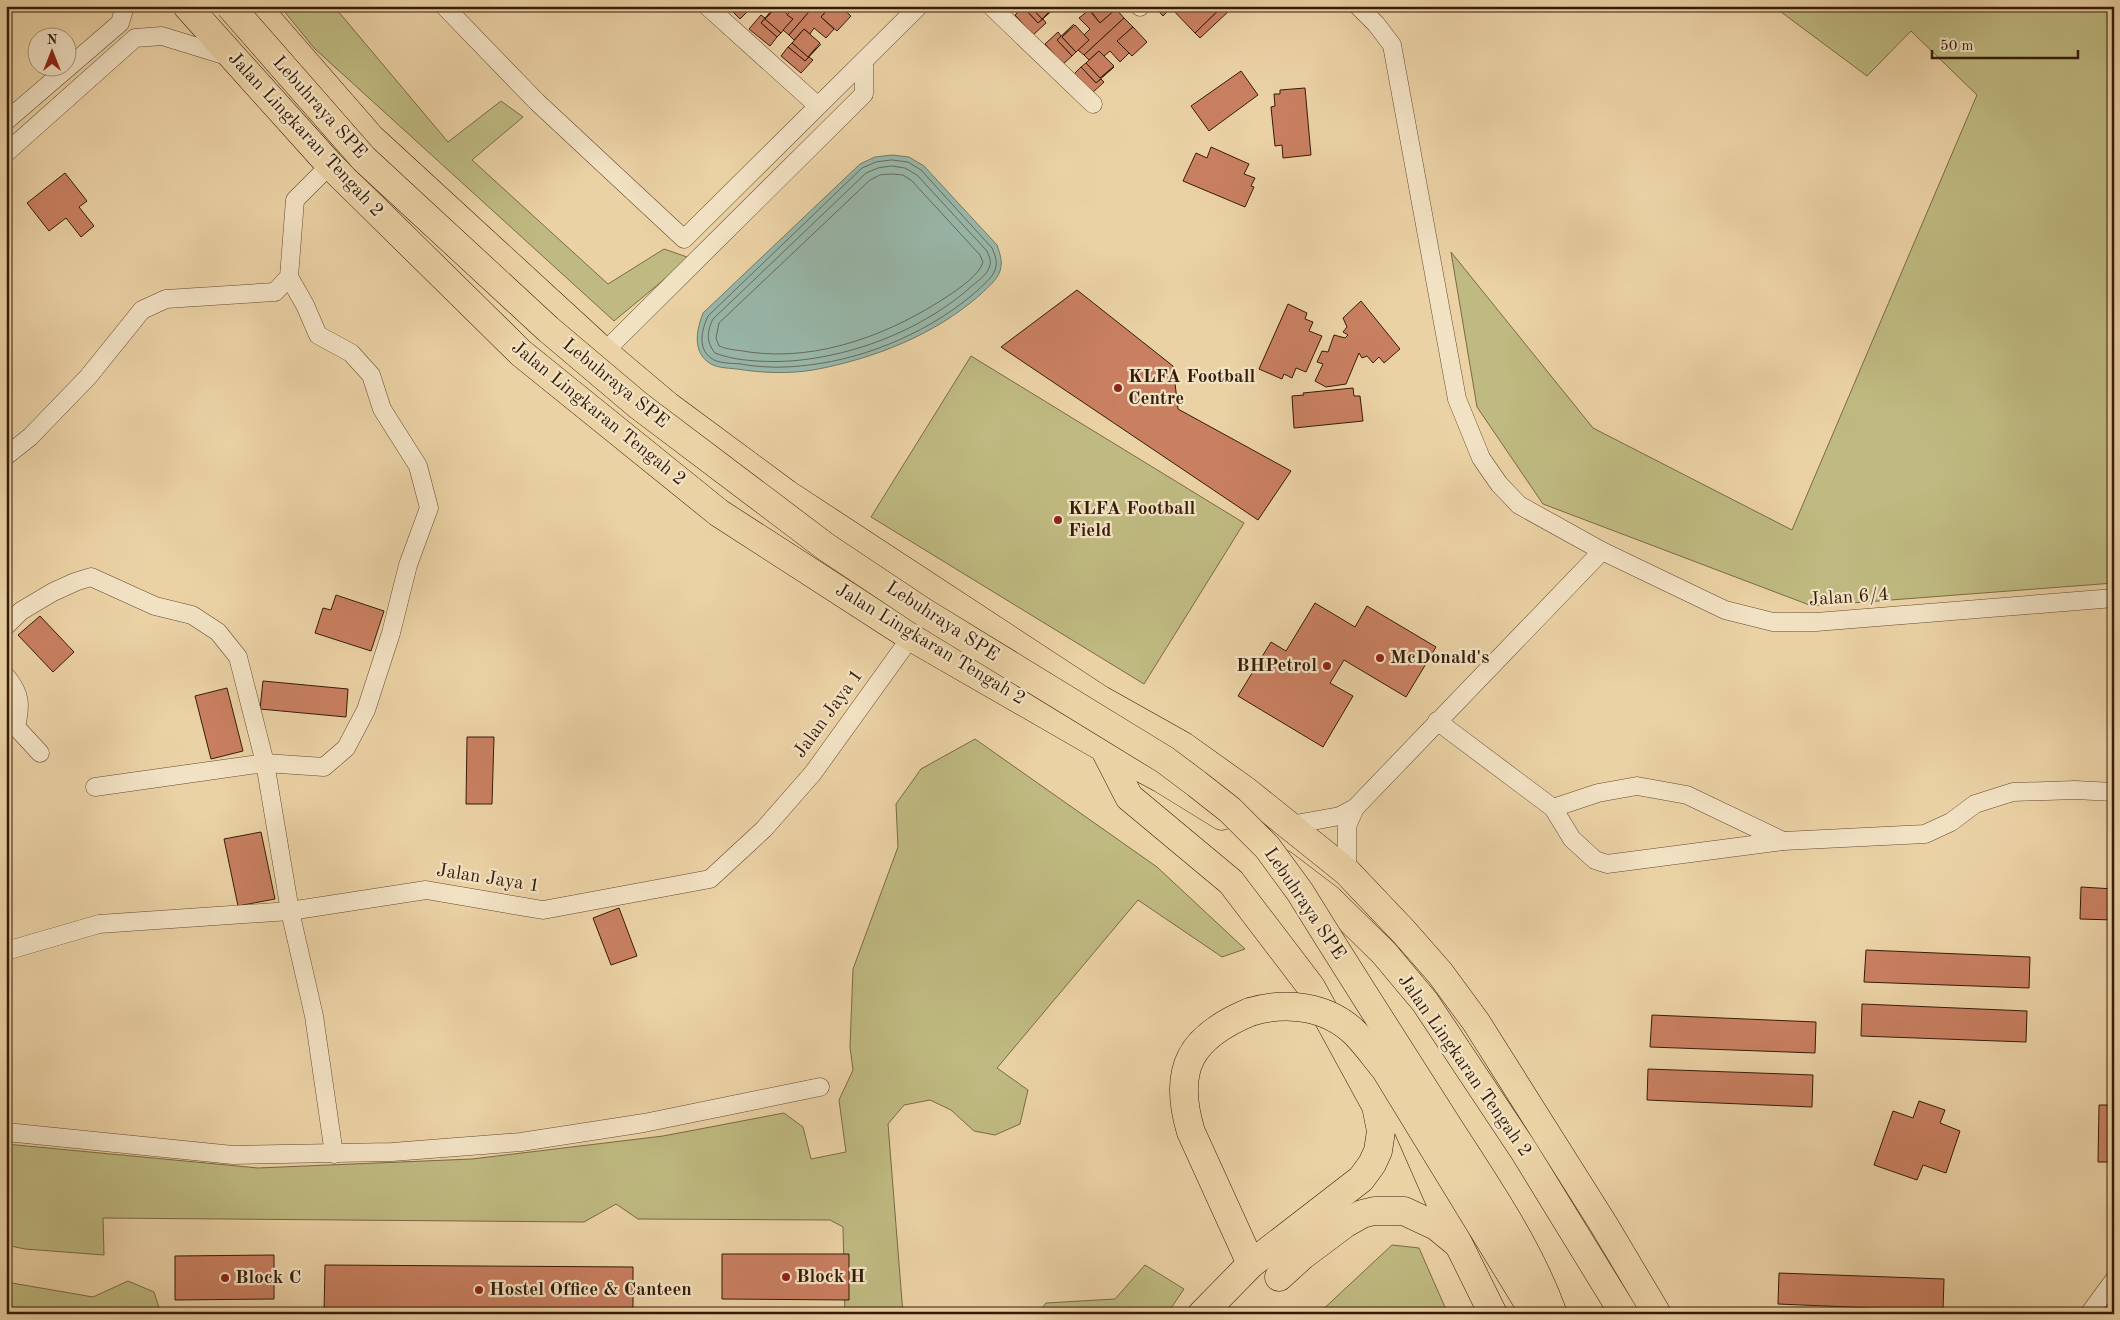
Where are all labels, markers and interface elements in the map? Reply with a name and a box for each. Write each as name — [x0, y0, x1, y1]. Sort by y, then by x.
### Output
north arrow — [28, 28, 78, 78]
scale bar — [1932, 28, 2079, 60]
text: N — [47, 33, 58, 47]
text: 50 m — [1940, 39, 1974, 54]
street label: Jalan Lingkaran Tengah 2 — [224, 49, 386, 221]
street label: Lebuhraya SPE — [268, 53, 370, 163]
street label: Lebuhraya SPE — [558, 336, 672, 432]
street label: Jalan Lingkaran Tengah 2 — [507, 338, 689, 490]
place label: KLFA Football Centre — [1128, 368, 1256, 409]
marker: KLFA Football Centre — [1112, 382, 1124, 394]
place label: KLFA Football Field — [1068, 500, 1196, 541]
marker: KLFA Football Field — [1052, 514, 1064, 526]
street label: Lebuhraya SPE — [882, 578, 1002, 666]
street label: Jalan Lingkaran Tengah 2 — [832, 581, 1028, 709]
street label: Jalan 6/4 — [1808, 586, 1890, 610]
place label: McDonald's — [1390, 649, 1489, 668]
marker: McDonald's — [1374, 652, 1386, 664]
place label: BHPetrol — [1236, 657, 1317, 676]
marker: BHPetrol — [1321, 660, 1333, 672]
street label: Jalan Jaya 1 — [791, 666, 867, 762]
street label: Lebuhraya SPE — [1260, 845, 1348, 963]
street label: Jalan Jaya 1 — [435, 861, 541, 897]
street label: Jalan Lingkaran Tengah 2 — [1394, 971, 1534, 1161]
place label: Block H — [796, 1268, 865, 1287]
place label: Block C — [235, 1269, 301, 1288]
marker: Block H — [780, 1271, 792, 1283]
marker: Block C — [219, 1272, 231, 1284]
place label: Hostel Office & Canteen — [489, 1281, 692, 1300]
marker: Hostel Office & Canteen — [473, 1284, 485, 1296]

